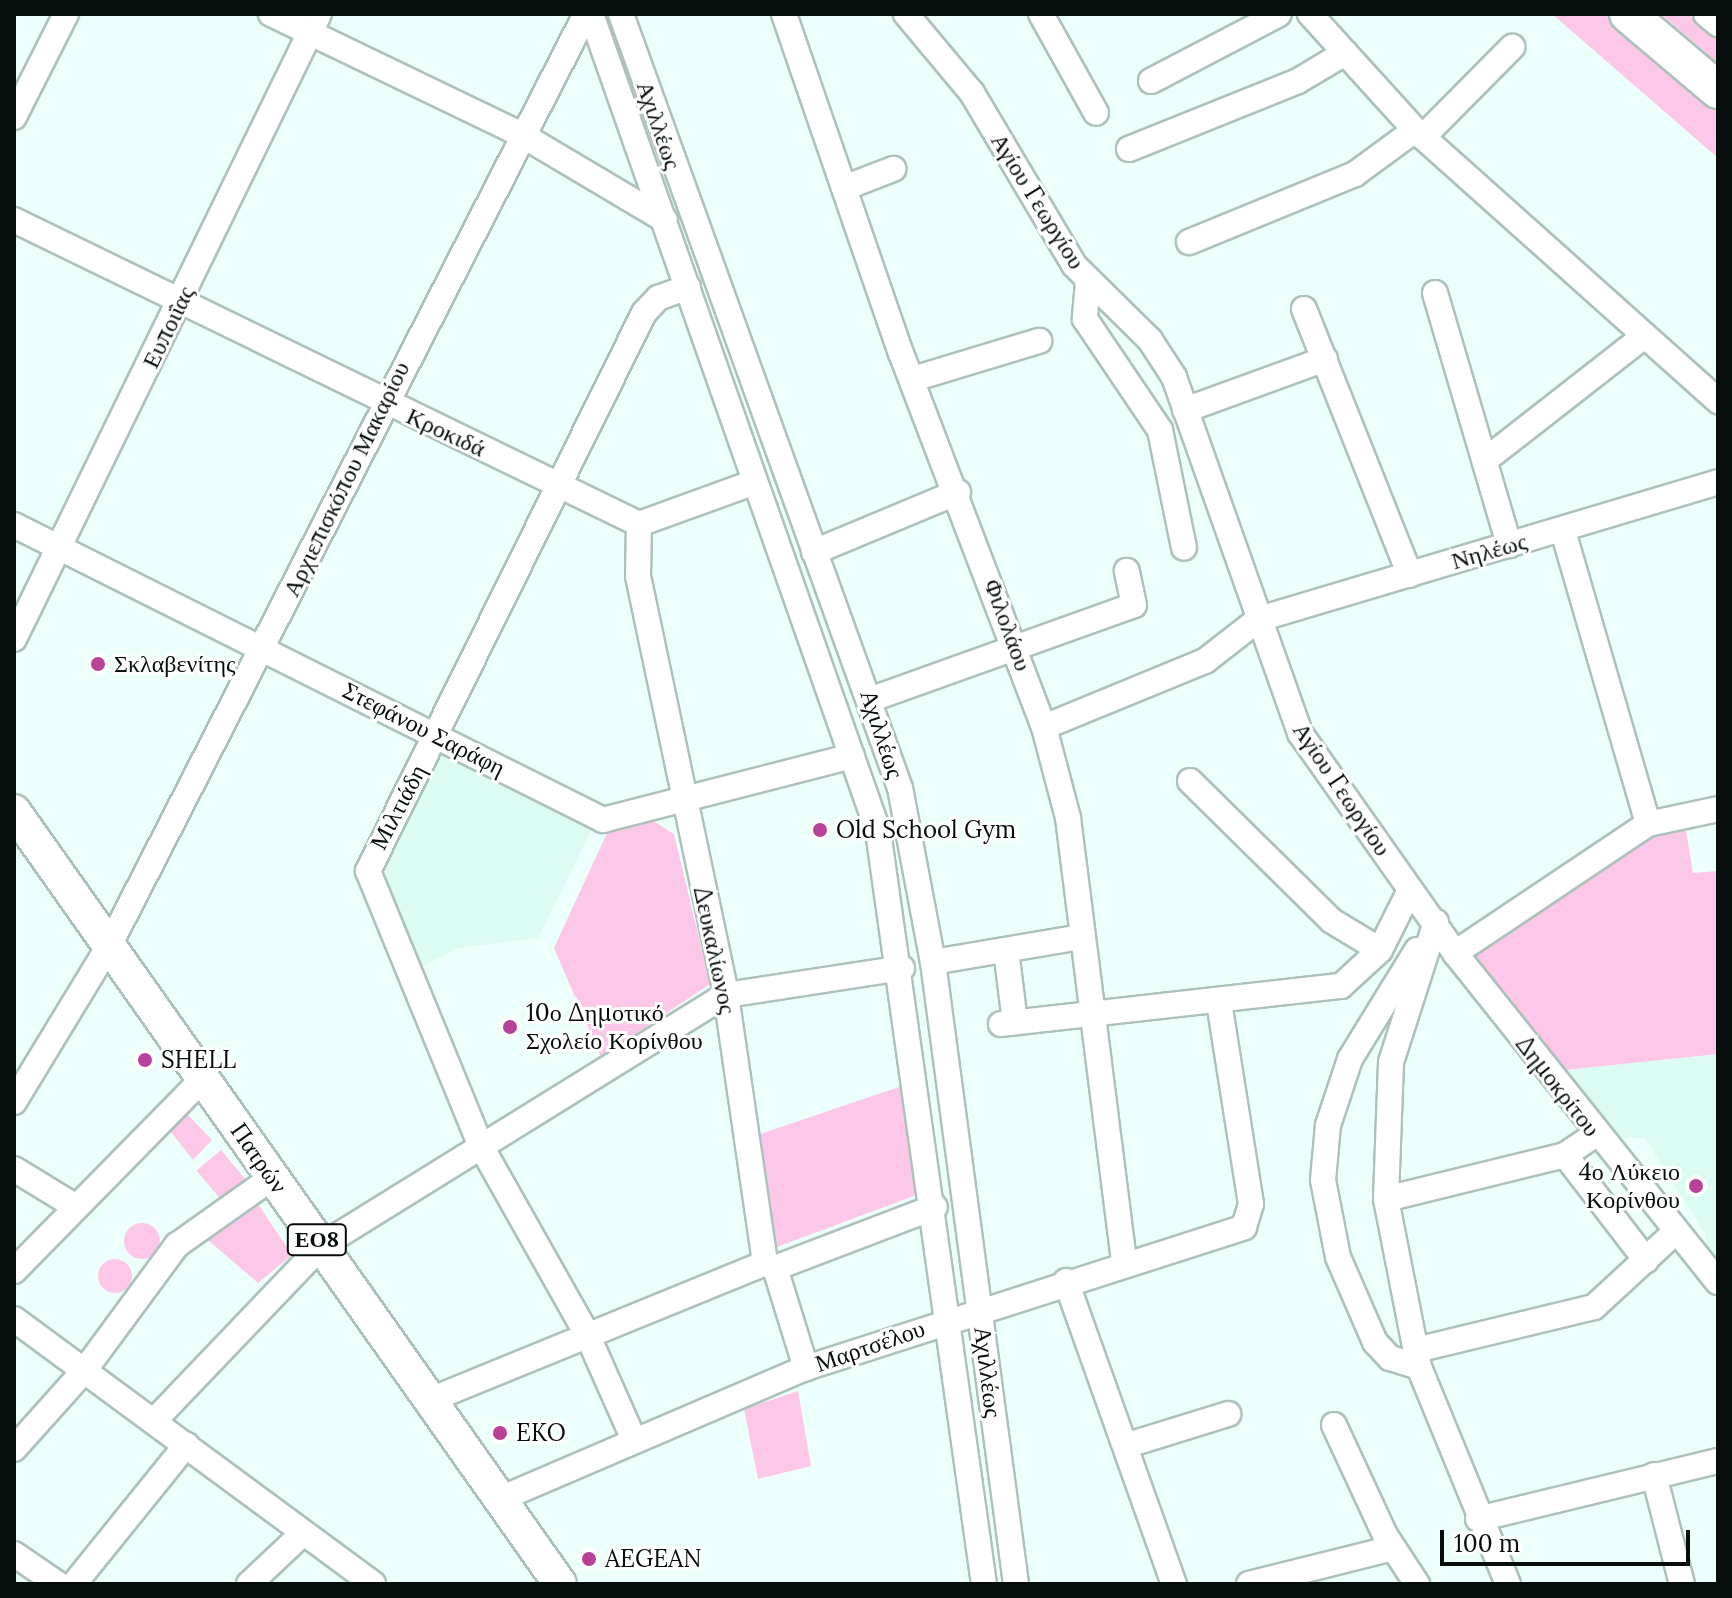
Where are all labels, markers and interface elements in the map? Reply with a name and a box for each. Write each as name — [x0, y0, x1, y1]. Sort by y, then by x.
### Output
street label: Αχιλλέως — [630, 77, 688, 173]
street label: Αγίου Γεωργίου — [985, 128, 1091, 274]
street label: Ευποιΐας — [136, 281, 200, 373]
street label: Αρχιεπισκόπου Μακαρίου — [276, 357, 416, 601]
street label: Κροκιδά — [402, 401, 490, 463]
street label: Νηλέως — [1448, 527, 1530, 575]
street label: Φιλολάου — [978, 575, 1038, 675]
place label: Σκλαβενίτης — [114, 650, 236, 678]
marker: Σκλαβενίτης — [89, 655, 107, 673]
street label: Στεφάνου Σαράφη — [338, 676, 510, 782]
street label: Αχιλλέως — [854, 686, 910, 782]
street label: Αγίου Γεωργίου — [1287, 717, 1397, 861]
street label: Μιλτιάδη — [364, 760, 432, 854]
place label: Old School Gym — [836, 816, 1016, 844]
marker: Old School Gym — [811, 821, 829, 839]
street label: Δευκαλίωνος — [687, 884, 743, 1016]
place label: 10ο Δημοτικό Σχολείο Κορίνθου — [526, 999, 703, 1055]
marker: 10ο Δημοτικό Σχολείο Κορίνθου — [501, 1018, 519, 1036]
street label: Δημοκρίτου — [1510, 1030, 1606, 1142]
place label: SHELL — [161, 1046, 236, 1074]
marker: SHELL — [136, 1051, 154, 1069]
street label: Πατρών — [225, 1117, 293, 1199]
place label: 4ο Λύκειο Κορίνθου — [1579, 1158, 1680, 1214]
marker: 4ο Λύκειο Κορίνθου — [1687, 1177, 1705, 1195]
road number: ΕΟ8 — [285, 1222, 349, 1258]
street label: Μαρτσέλου — [811, 1314, 929, 1378]
street label: Αχιλλέως — [968, 1325, 1008, 1419]
place label: EKO — [516, 1419, 566, 1447]
marker: EKO — [491, 1424, 509, 1442]
scale bar — [1444, 1514, 1694, 1564]
text: 100 m — [1454, 1528, 1520, 1559]
place label: AEGEAN — [605, 1545, 701, 1573]
marker: AEGEAN — [580, 1550, 598, 1568]

